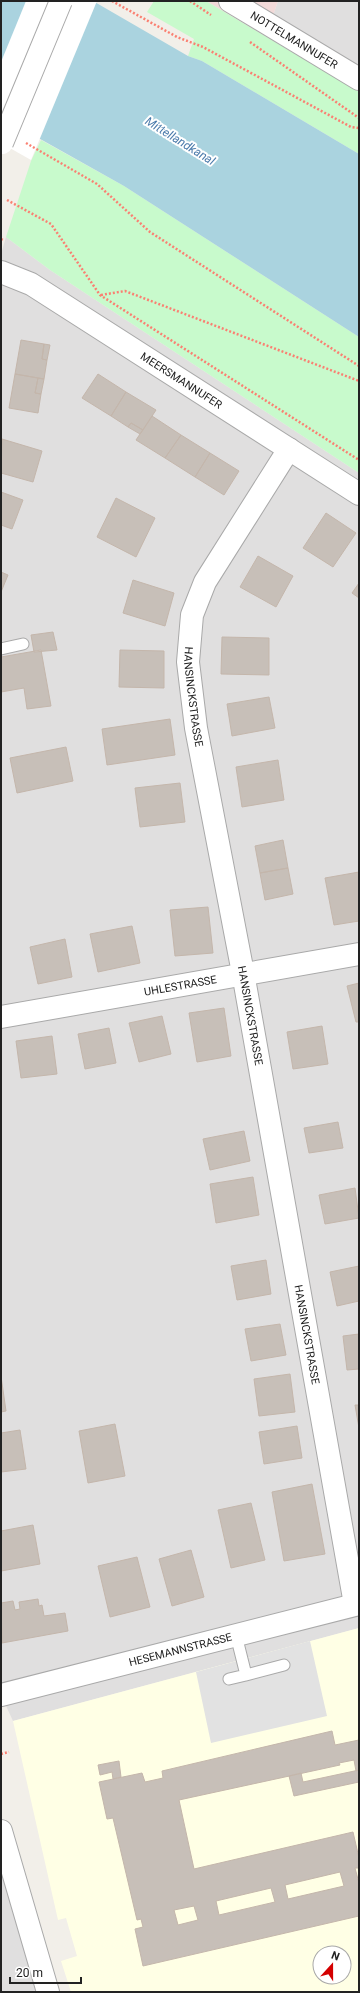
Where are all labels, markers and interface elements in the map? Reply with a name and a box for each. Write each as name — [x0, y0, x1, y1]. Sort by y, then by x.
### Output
street label: NOTTELMANNUFER — [248, 8, 340, 71]
water label: Mittellandkanal — [143, 114, 218, 168]
street label: MEERSMANNUFER — [138, 349, 225, 411]
street label: HANSINCKSTRASSE — [181, 646, 206, 748]
street label: HANSINCKSTRASSE — [235, 965, 266, 1066]
street label: UHLESTRASSE — [143, 973, 218, 998]
street label: HANSINCKSTRASSE — [292, 1284, 322, 1385]
street label: HESEMANNSTRASSE — [127, 1630, 233, 1669]
north arrow — [312, 1945, 352, 1985]
text: N — [329, 1949, 342, 1964]
scale bar — [10, 1959, 81, 1985]
text: 20 m — [16, 1966, 43, 1980]

